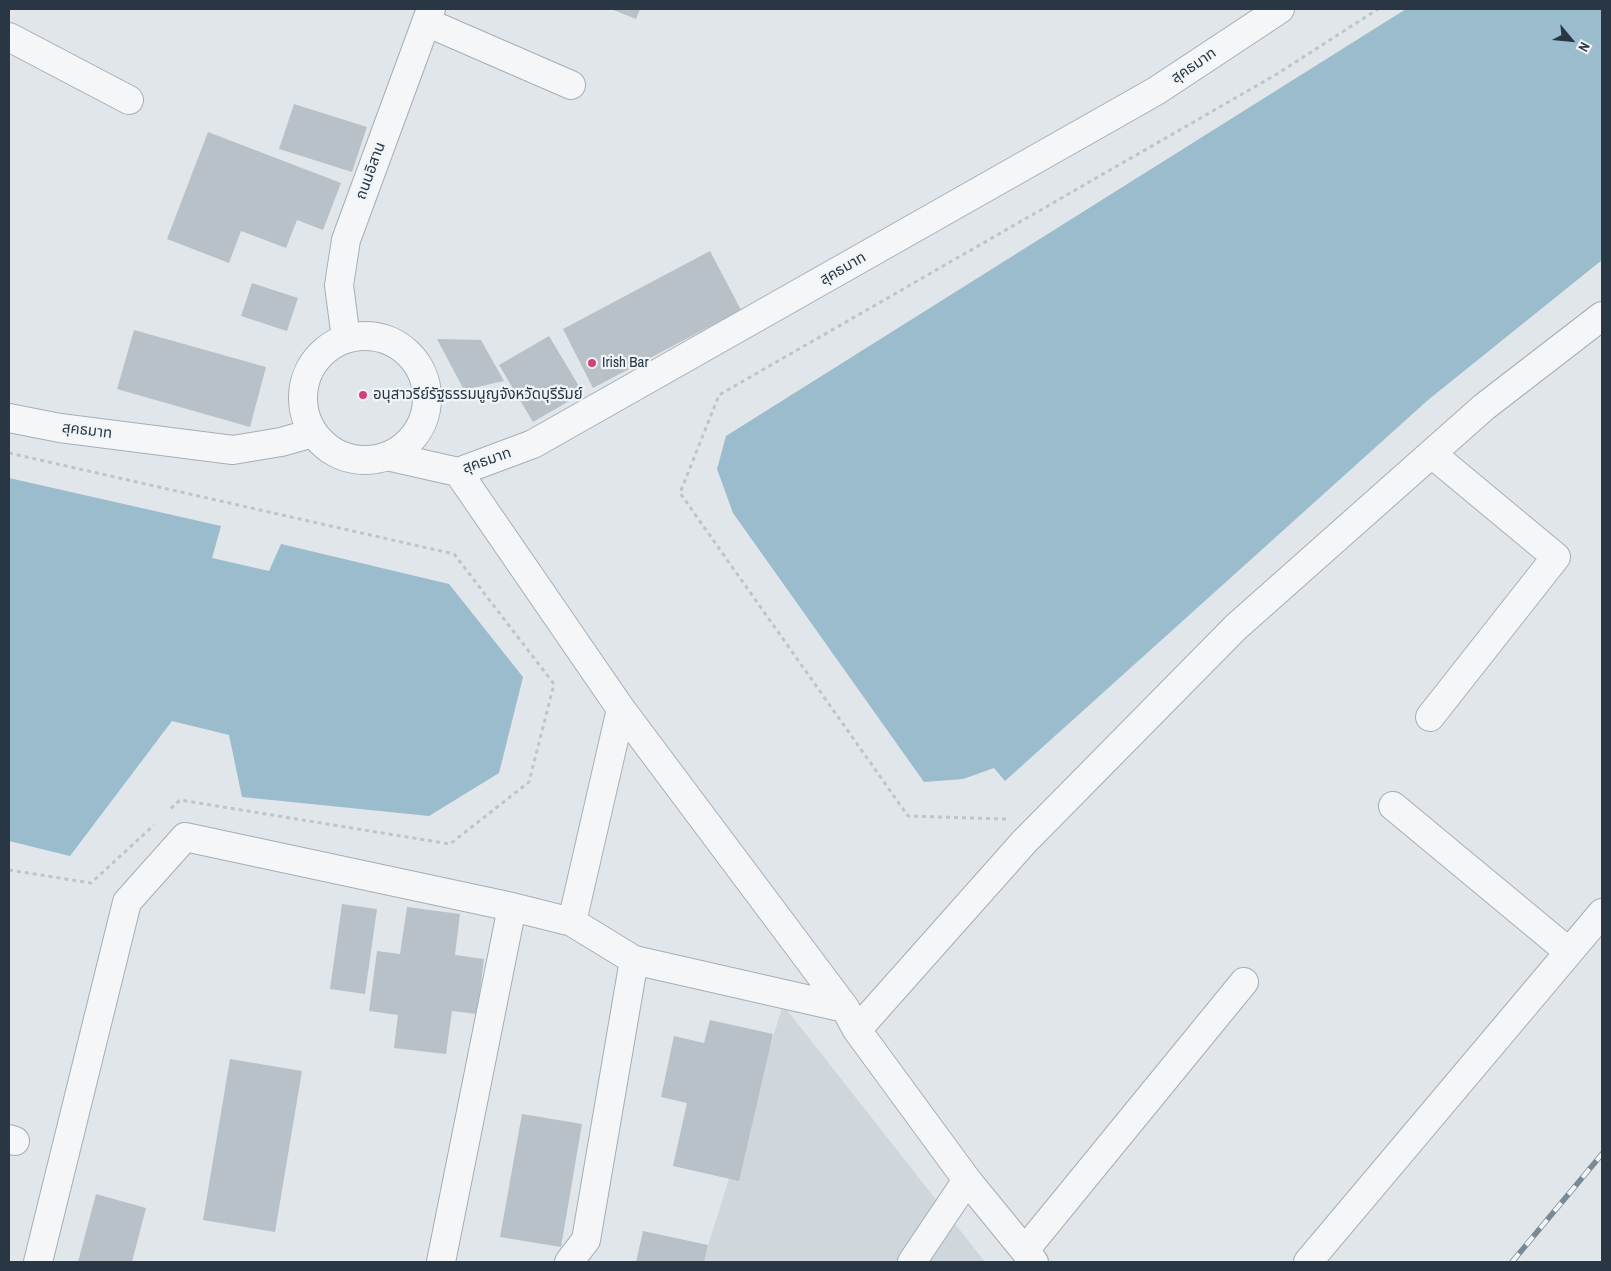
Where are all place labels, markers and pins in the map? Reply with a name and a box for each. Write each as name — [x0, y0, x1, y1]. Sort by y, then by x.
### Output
place label: Irish Bar — [602, 354, 648, 372]
marker: Irish Bar — [586, 357, 598, 369]
place label: อนุสาวรีย์รัฐธรรมนูญจังหวัดบุรีรัมย์ — [373, 386, 583, 404]
marker: อนุสาวรีย์รัฐธรรมนูญจังหวัดบุรีรัมย์ — [357, 389, 369, 401]

